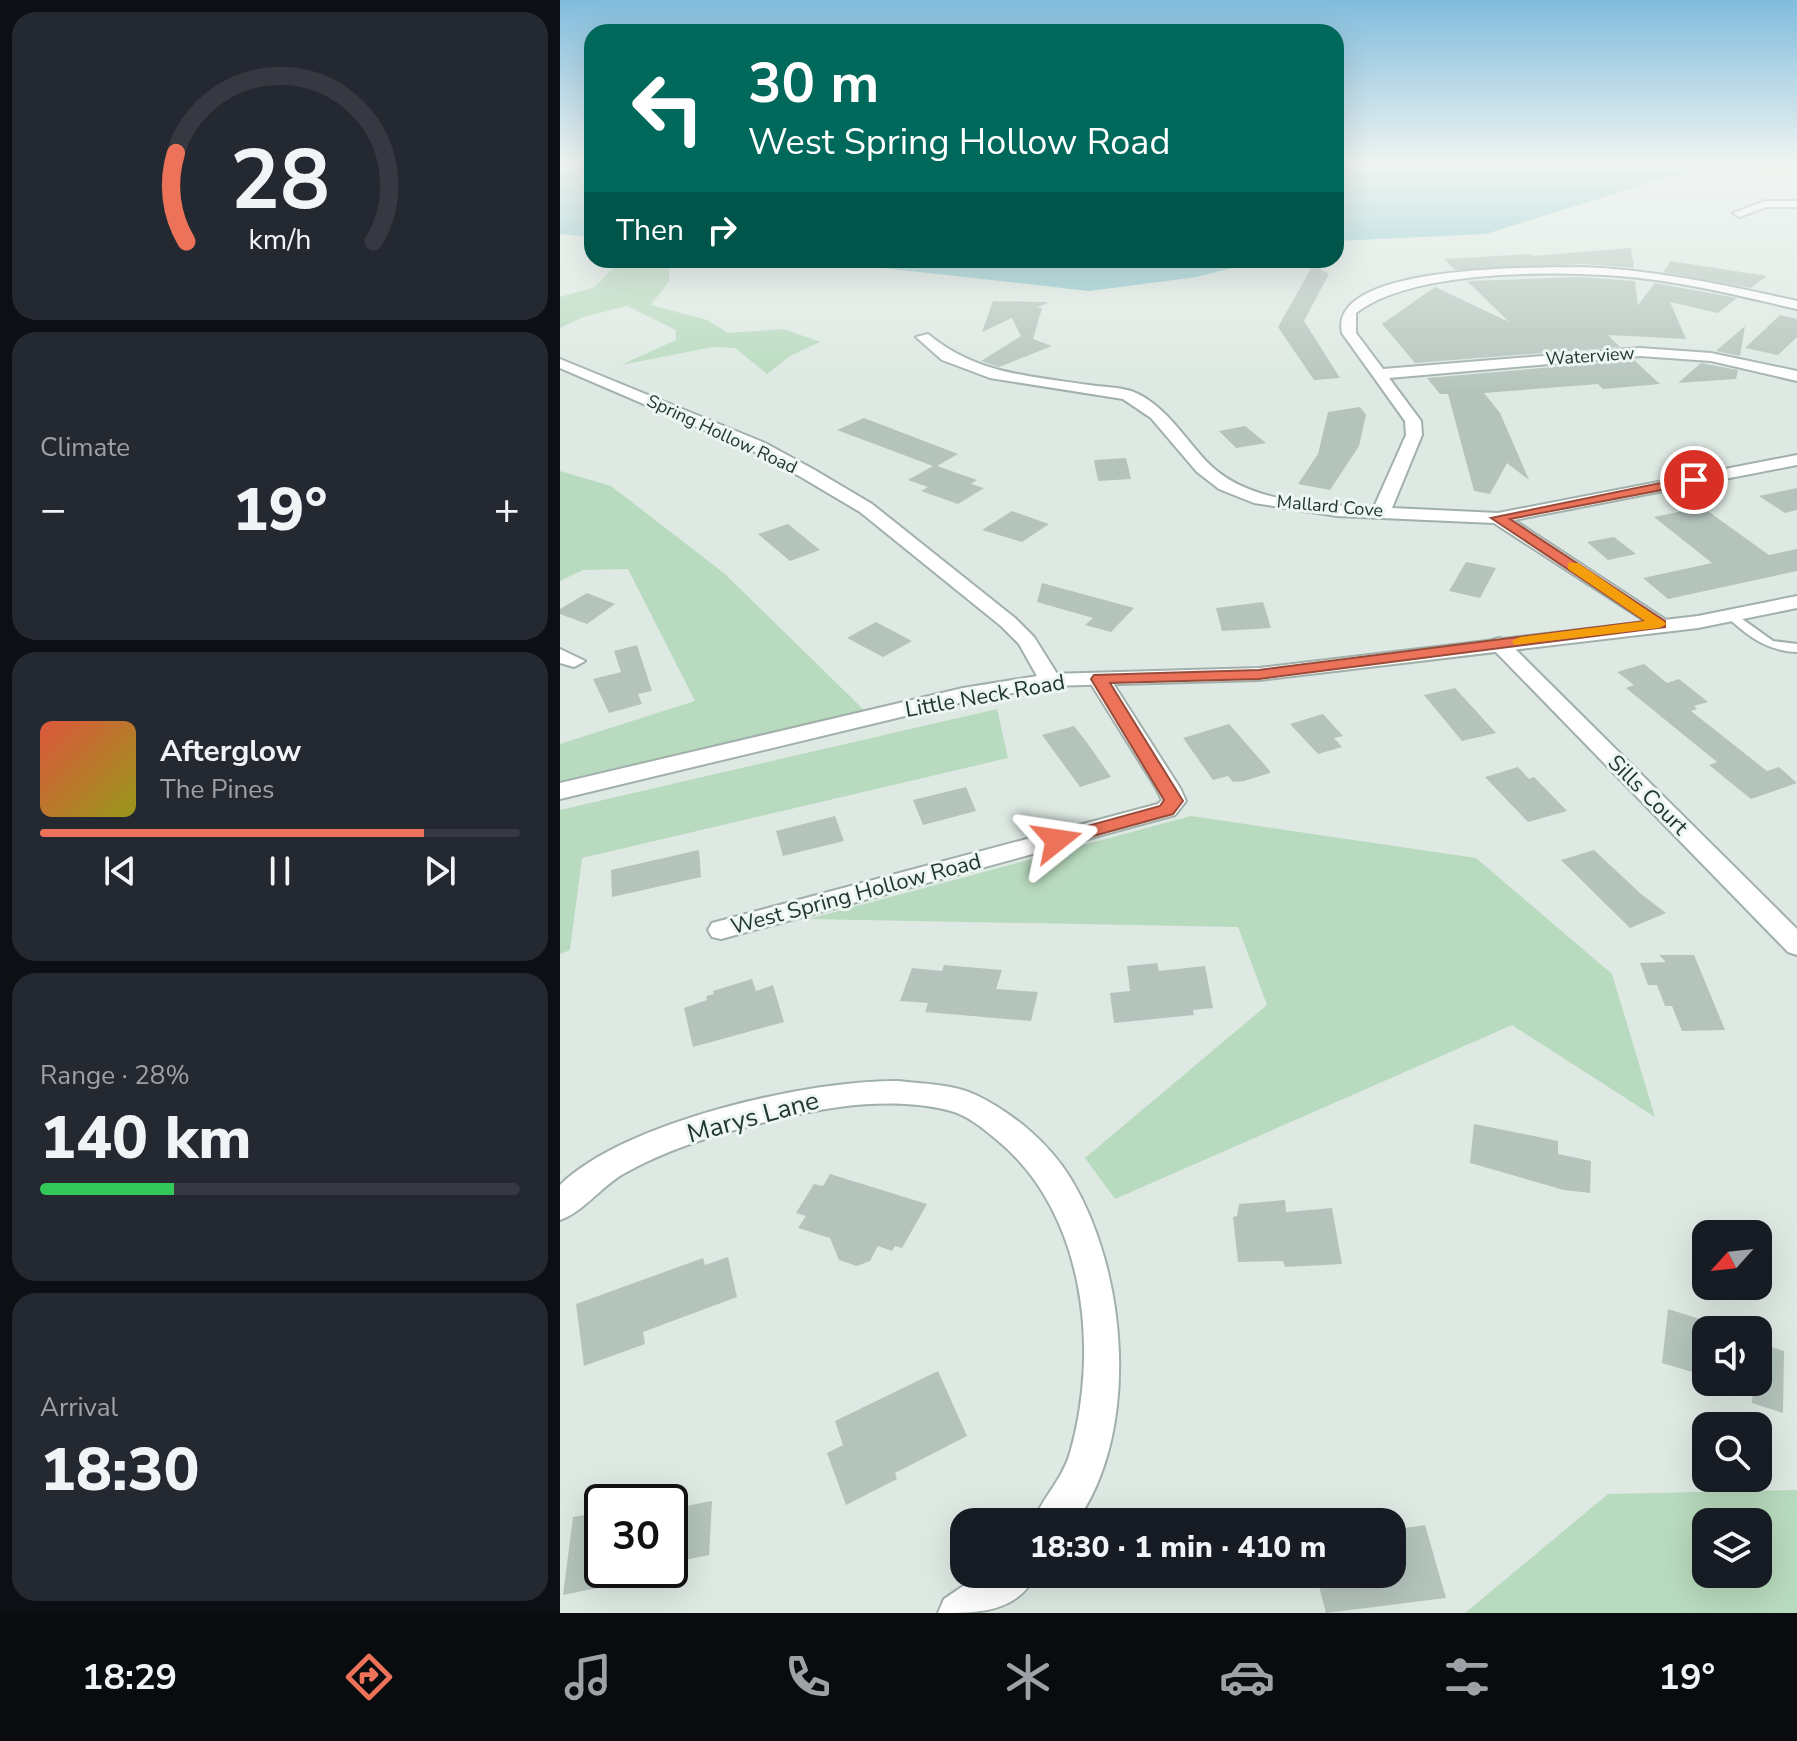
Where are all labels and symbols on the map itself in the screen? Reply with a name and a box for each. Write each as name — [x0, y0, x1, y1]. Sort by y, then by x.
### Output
street label: Waterview — [1545, 341, 1635, 371]
street label: Spring Hollow Road — [643, 389, 801, 479]
pin — [1660, 446, 1728, 514]
street label: Mallard Cove — [1276, 489, 1384, 523]
street label: Little Neck Road — [903, 667, 1067, 725]
street label: Sills Court — [1601, 748, 1695, 842]
position arrow — [1015, 798, 1099, 882]
street label: West Spring Hollow Road — [727, 846, 985, 942]
street label: Marys Lane — [683, 1083, 823, 1151]
north arrow — [1692, 1220, 1772, 1300]
speed limit sign: 30 — [584, 1484, 688, 1588]

